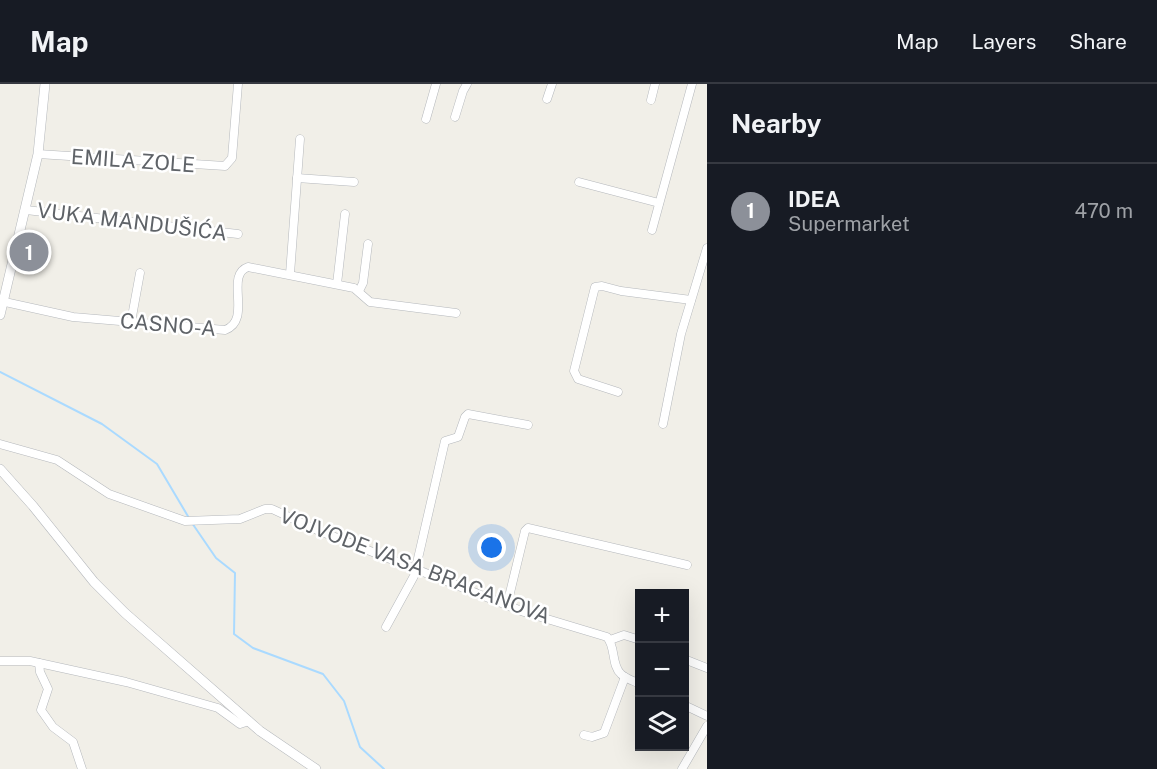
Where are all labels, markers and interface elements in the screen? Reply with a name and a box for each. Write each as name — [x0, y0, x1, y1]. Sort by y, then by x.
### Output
text: Map — [30, 25, 89, 58]
text: Map — [896, 29, 939, 54]
text: Layers — [972, 29, 1036, 54]
text: Share — [1069, 29, 1127, 54]
text: Nearby — [731, 108, 821, 139]
street label: EMILA ZOLE — [70, 144, 196, 177]
text: IDEA — [788, 186, 841, 212]
street label: VUKA MANDUŠIĆA — [36, 197, 229, 246]
text: 1 — [746, 199, 755, 223]
text: 470 m — [1074, 199, 1133, 223]
text: Supermarket — [788, 212, 910, 236]
pin: 1 — [9, 230, 48, 274]
street label: CASNO-A — [119, 308, 217, 341]
street label: VOJVODE VASA BRACANOVA — [276, 502, 554, 629]
your location — [477, 533, 506, 562]
map controls — [635, 589, 689, 751]
button: + — [635, 589, 689, 643]
button: − — [635, 643, 689, 697]
button: layers — [635, 697, 689, 751]

